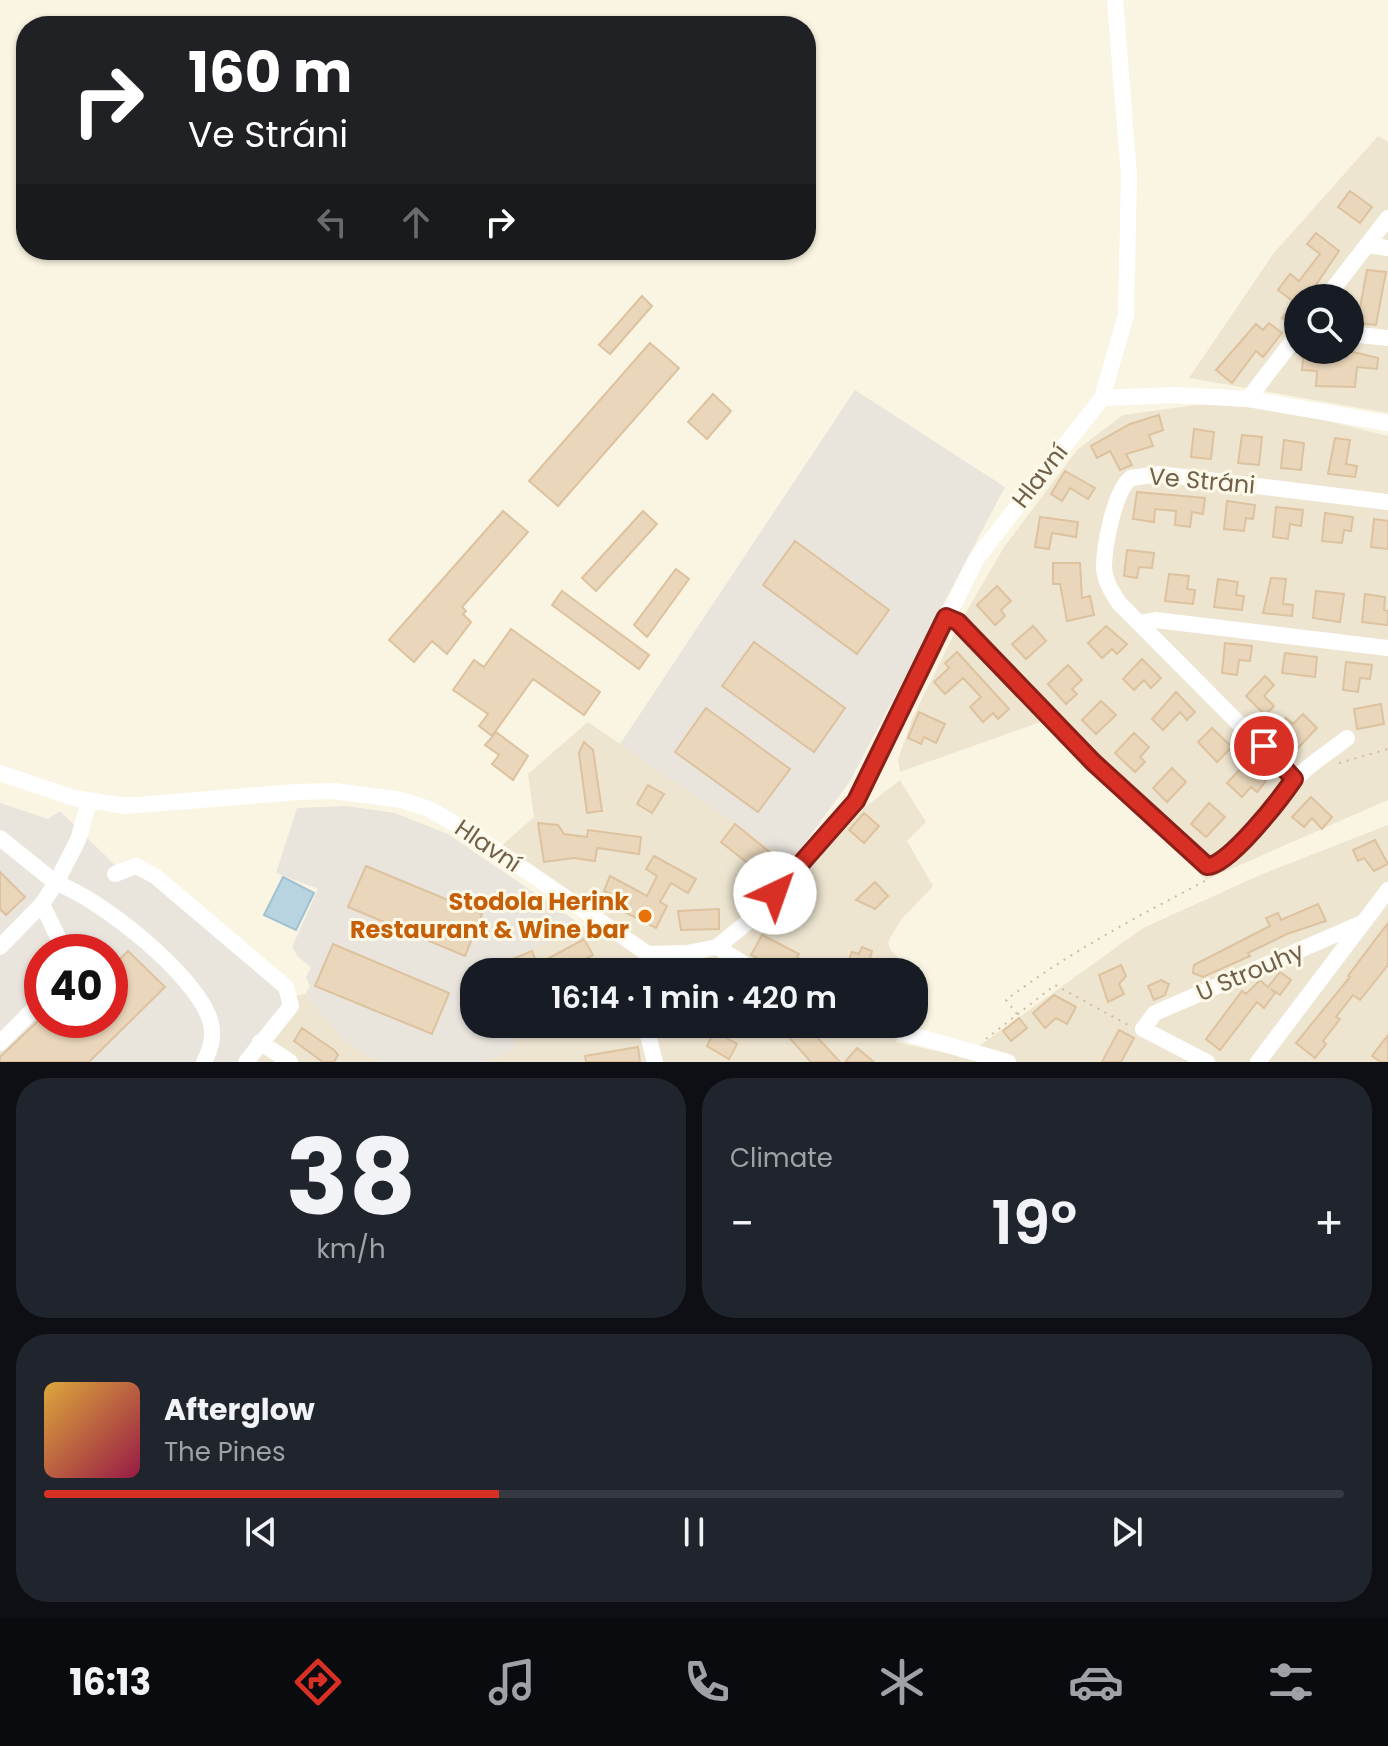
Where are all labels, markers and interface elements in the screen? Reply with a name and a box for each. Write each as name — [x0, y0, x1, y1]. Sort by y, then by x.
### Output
text: 160 m — [188, 33, 352, 112]
icon: right — [56, 48, 160, 152]
text: Ve Stráni — [188, 109, 348, 160]
icon: left — [310, 200, 354, 244]
icon: ahead — [394, 200, 438, 244]
icon: right — [478, 200, 522, 244]
map controls — [1284, 284, 1364, 364]
button: search — [1284, 284, 1364, 364]
street label: Hlavní — [1004, 437, 1075, 515]
street label: Ve Stráni — [1147, 459, 1257, 502]
pin — [1230, 712, 1298, 780]
icon: arrive — [1242, 724, 1286, 768]
street label: Hlavní — [449, 811, 528, 880]
position arrow — [733, 851, 817, 935]
place label: Stodola Herink Restaurant & Wine bar — [350, 885, 629, 946]
marker: Stodola Herink Restaurant & Wine bar — [636, 907, 654, 925]
speed limit sign: 40 — [24, 934, 128, 1038]
street label: U Strouhy — [1191, 934, 1309, 1009]
text: 16:14 · 1 min · 420 m — [551, 976, 837, 1019]
text: 38 — [286, 1105, 416, 1250]
text: Climate — [730, 1140, 833, 1176]
text: 19° — [991, 1181, 1077, 1265]
text: − — [730, 1193, 754, 1254]
text: + — [1314, 1193, 1344, 1254]
text: km/h — [316, 1231, 386, 1267]
text: Afterglow — [164, 1388, 315, 1431]
text: The Pines — [164, 1434, 286, 1470]
icon: previous — [239, 1510, 283, 1554]
icon: pause — [672, 1510, 716, 1554]
icon: next — [1105, 1510, 1149, 1554]
icon: directions — [290, 1654, 346, 1710]
icon: music — [484, 1654, 540, 1710]
icon: phone — [679, 1654, 735, 1710]
icon: climate — [874, 1654, 930, 1710]
icon: car — [1068, 1654, 1124, 1710]
icon: filters — [1263, 1654, 1319, 1710]
text: 16:13 — [69, 1657, 151, 1708]

